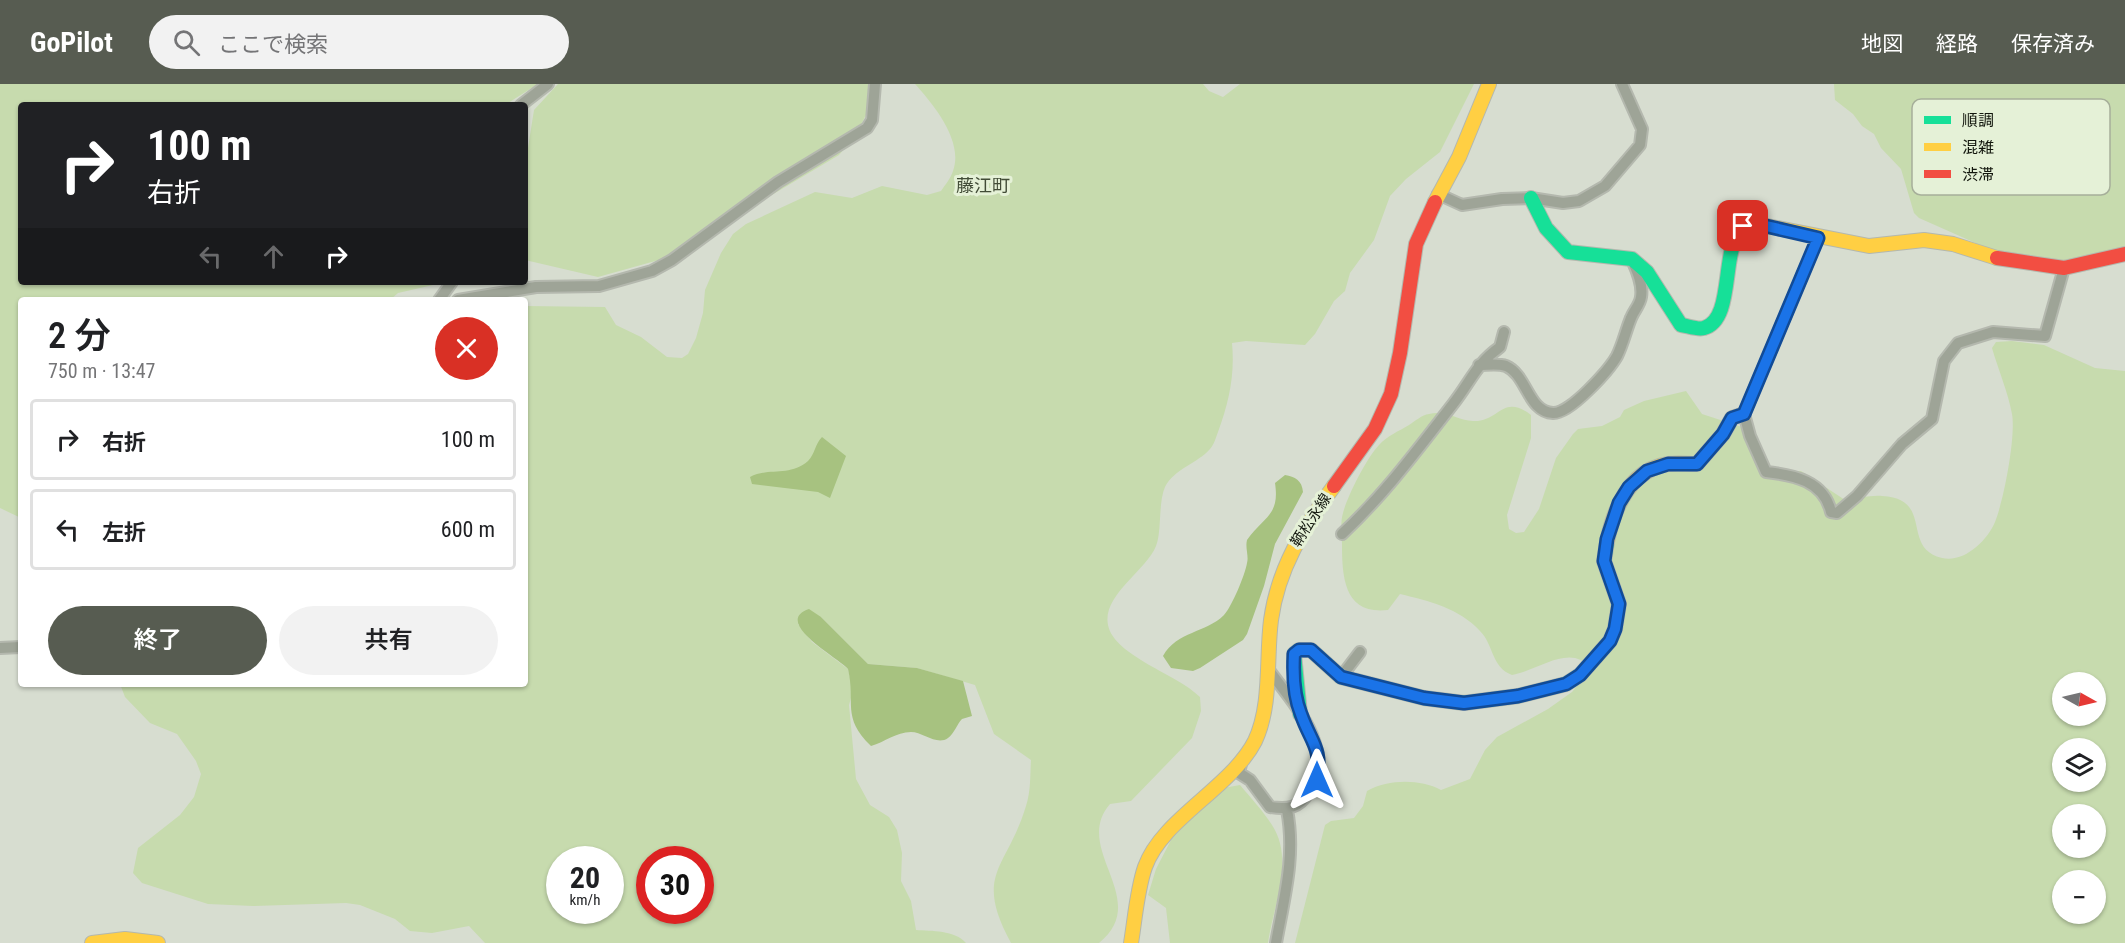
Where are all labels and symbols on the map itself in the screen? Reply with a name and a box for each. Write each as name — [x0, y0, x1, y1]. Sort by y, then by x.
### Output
legend — [1912, 99, 2110, 195]
text: 順調 — [1962, 111, 1994, 130]
text: 混雑 — [1962, 138, 1994, 157]
text: 渋滞 — [1962, 165, 1994, 184]
district label: 藤江町 — [956, 175, 1010, 196]
pin — [1717, 200, 1768, 251]
street label: 鞆松永線 — [1287, 490, 1335, 550]
north arrow — [2052, 672, 2106, 726]
position arrow — [1285, 748, 1349, 812]
speed limit sign: 30 — [636, 846, 714, 924]

